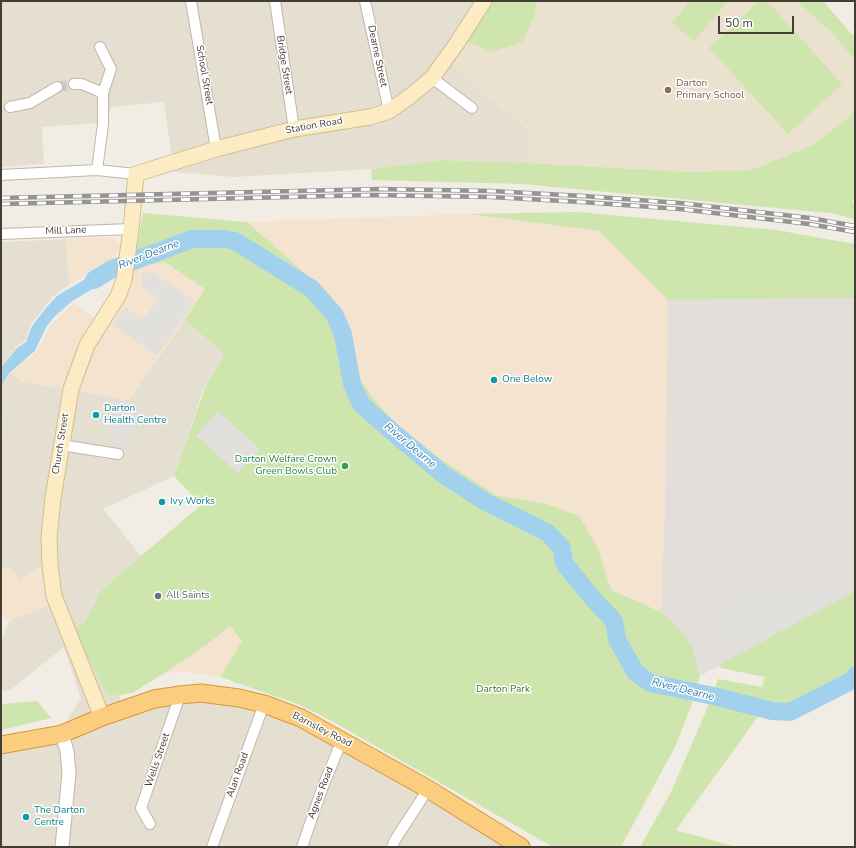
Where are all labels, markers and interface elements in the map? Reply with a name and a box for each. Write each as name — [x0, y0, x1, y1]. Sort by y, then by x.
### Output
scale bar — [720, 8, 796, 34]
text: 50 m — [725, 15, 753, 31]
street label: Dearne Street — [365, 24, 389, 88]
street label: Bridge Street — [273, 35, 295, 95]
street label: School Street — [193, 44, 215, 106]
place label: Darton Primary School — [676, 78, 744, 102]
marker: Darton Primary School — [663, 85, 673, 95]
street label: Station Road — [284, 115, 344, 137]
street label: Mill Lane — [45, 224, 87, 238]
water label: River Dearne — [117, 237, 181, 273]
place label: One Below — [502, 374, 552, 386]
marker: One Below — [489, 375, 499, 385]
place label: Darton Health Centre — [104, 403, 167, 426]
marker: Darton Health Centre — [91, 410, 101, 420]
street label: Church Street — [50, 413, 72, 475]
water label: River Dearne — [381, 420, 439, 472]
place label: Darton Welfare Crown Green Bowls Club — [235, 454, 337, 478]
marker: Darton Welfare Crown Green Bowls Club — [340, 461, 350, 471]
place label: Ivy Works — [170, 496, 215, 508]
marker: Ivy Works — [157, 497, 167, 507]
place label: All Saints — [166, 590, 210, 602]
marker: All Saints — [153, 591, 163, 601]
water label: River Dearne — [650, 676, 716, 704]
park label: Darton Park — [476, 684, 530, 696]
street label: Barnsley Road — [290, 710, 354, 750]
street label: Wells Street — [143, 731, 173, 789]
street label: Alan Road — [224, 751, 252, 799]
street label: Agnes Road — [306, 765, 336, 821]
place label: The Darton Centre — [34, 805, 85, 828]
marker: The Darton Centre — [21, 812, 31, 822]

